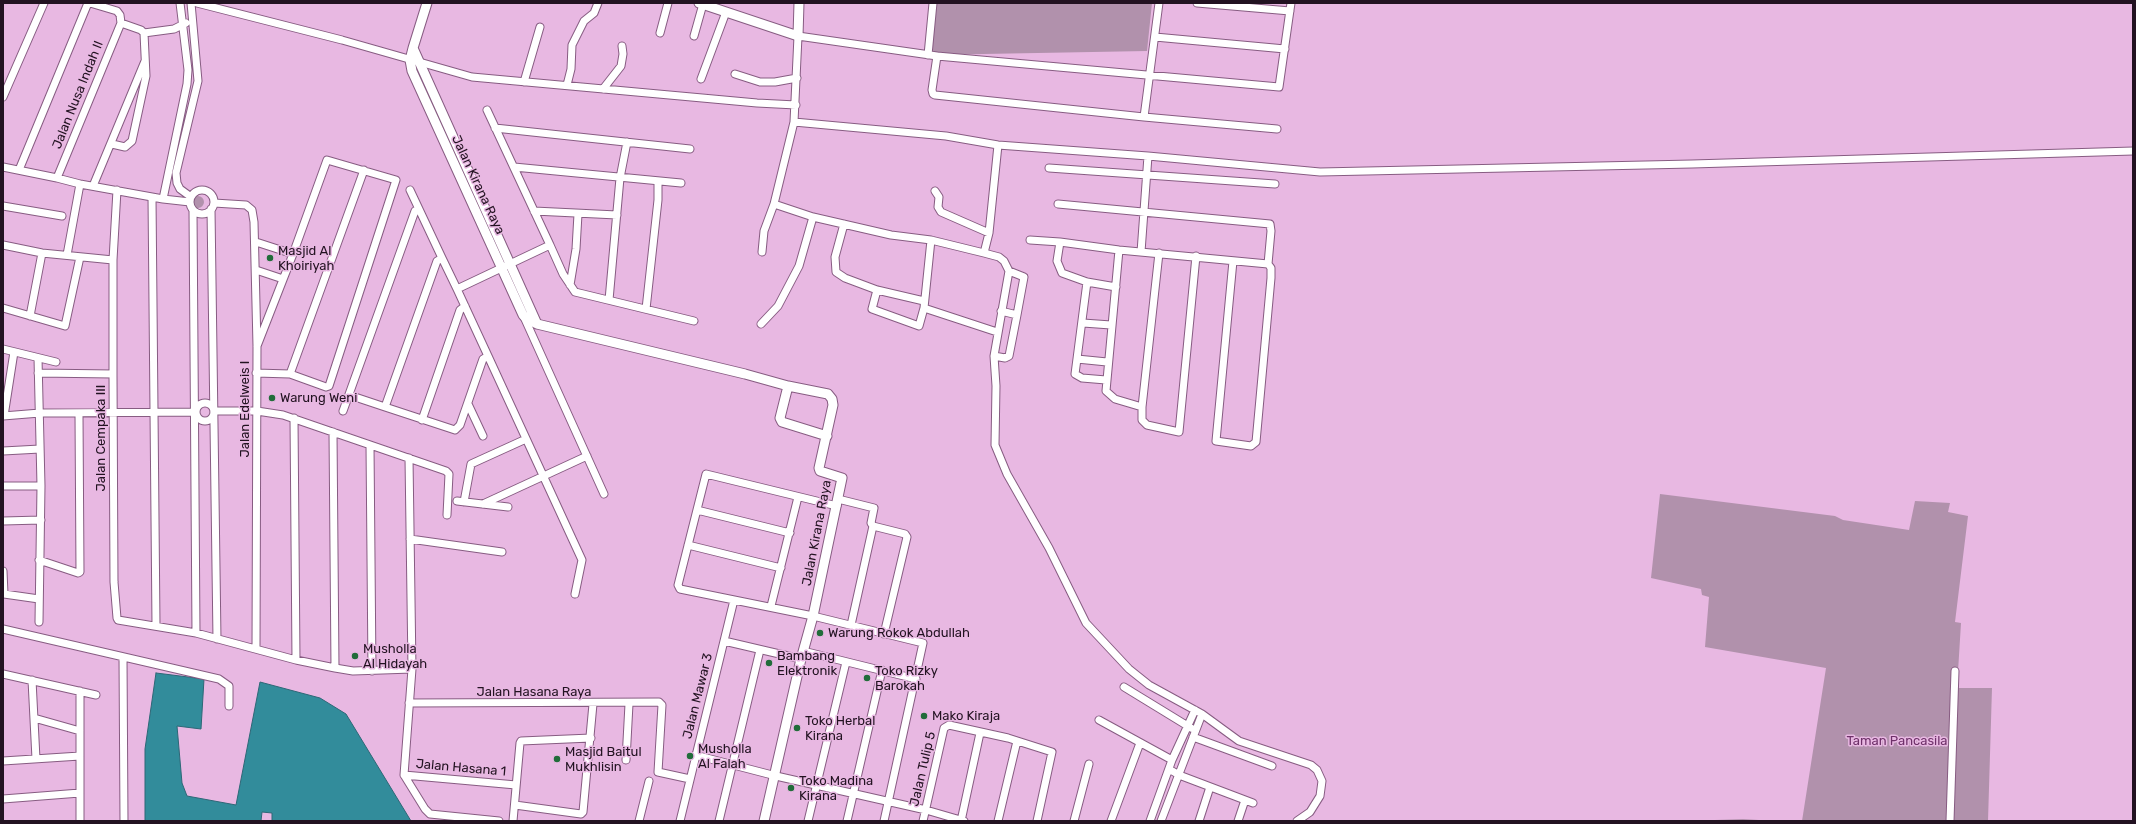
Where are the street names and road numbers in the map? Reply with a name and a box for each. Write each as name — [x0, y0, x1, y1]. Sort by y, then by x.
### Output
street label: Jalan Nusa Indah II — [49, 39, 107, 151]
street label: Jalan Kirana Raya — [448, 133, 508, 237]
street label: Jalan Edelweis I — [237, 361, 253, 457]
street label: Jalan Cempaka III — [93, 385, 109, 491]
street label: Jalan Kirana Raya — [799, 479, 835, 587]
street label: Jalan Mawar 3 — [680, 652, 716, 740]
street label: Jalan Hasana Raya — [477, 684, 591, 700]
street label: Jalan Tulip 5 — [907, 730, 939, 808]
street label: Jalan Hasana 1 — [415, 756, 507, 780]

